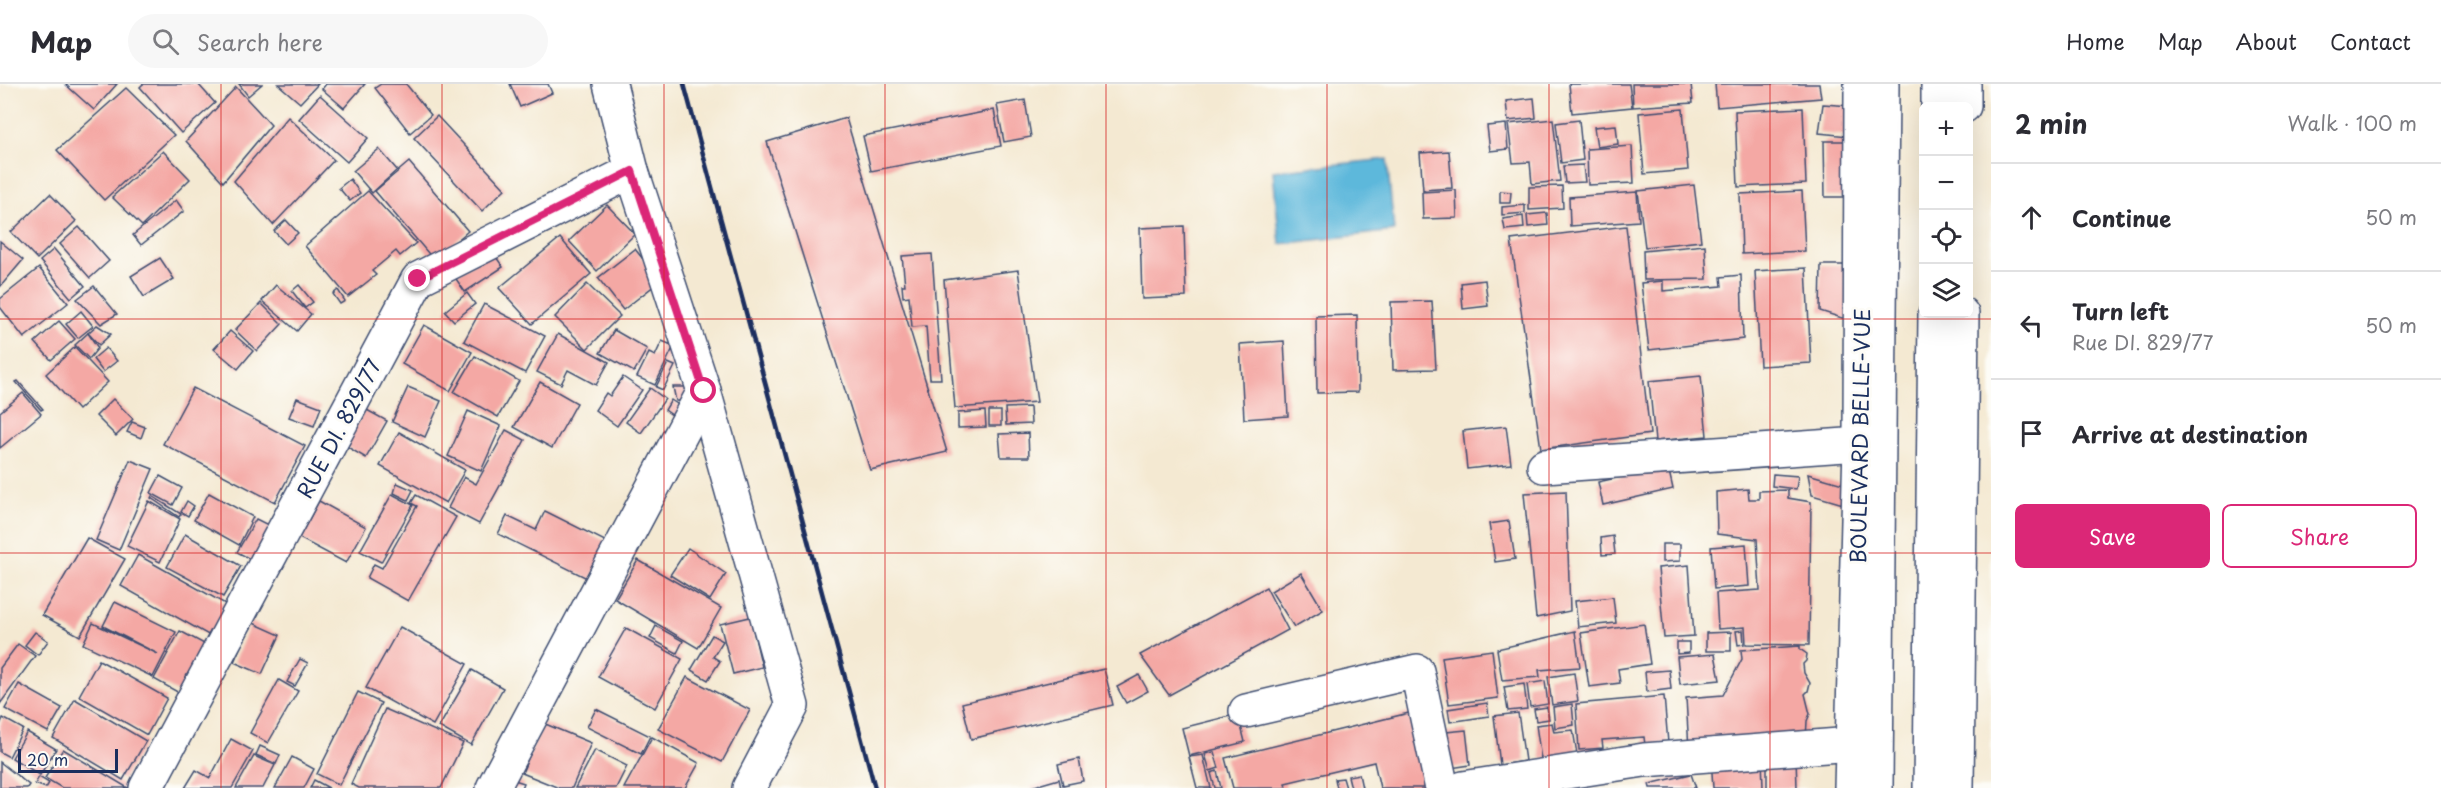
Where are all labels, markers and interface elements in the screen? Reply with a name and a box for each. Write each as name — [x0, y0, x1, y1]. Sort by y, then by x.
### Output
search box — [128, 14, 548, 68]
text: Map — [30, 20, 92, 63]
icon: search — [149, 25, 182, 58]
text: Search here — [197, 25, 323, 58]
text: Home — [2066, 25, 2125, 57]
text: Map — [2158, 25, 2203, 57]
text: About — [2236, 25, 2297, 57]
text: Contact — [2330, 25, 2411, 57]
map controls — [1919, 102, 1973, 318]
button: + — [1919, 102, 1973, 156]
text: 2 min — [2015, 104, 2088, 143]
text: Walk · 100 m — [2287, 108, 2417, 138]
button: − — [1919, 156, 1973, 210]
icon: ahead — [2015, 201, 2048, 234]
text: Continue — [2072, 201, 2171, 234]
text: 50 m — [2365, 202, 2417, 232]
button: locate — [1919, 210, 1973, 264]
button: layers — [1919, 264, 1973, 318]
route end — [404, 265, 430, 291]
text: Turn left — [2072, 294, 2169, 327]
street label: BOULEVARD BELLE-VUE — [1841, 308, 1877, 564]
icon: left — [2015, 309, 2048, 342]
text: 50 m — [2365, 310, 2417, 340]
text: Rue DI. 829/77 — [2072, 327, 2213, 357]
street label: RUE DI. 829/77 — [288, 352, 388, 504]
route start — [690, 377, 716, 403]
icon: arrive — [2015, 417, 2048, 450]
text: Arrive at destination — [2072, 417, 2308, 450]
button: Save — [2015, 504, 2210, 568]
button: Share — [2222, 504, 2417, 568]
scale bar — [18, 746, 118, 774]
text: 20 m — [27, 747, 68, 771]

